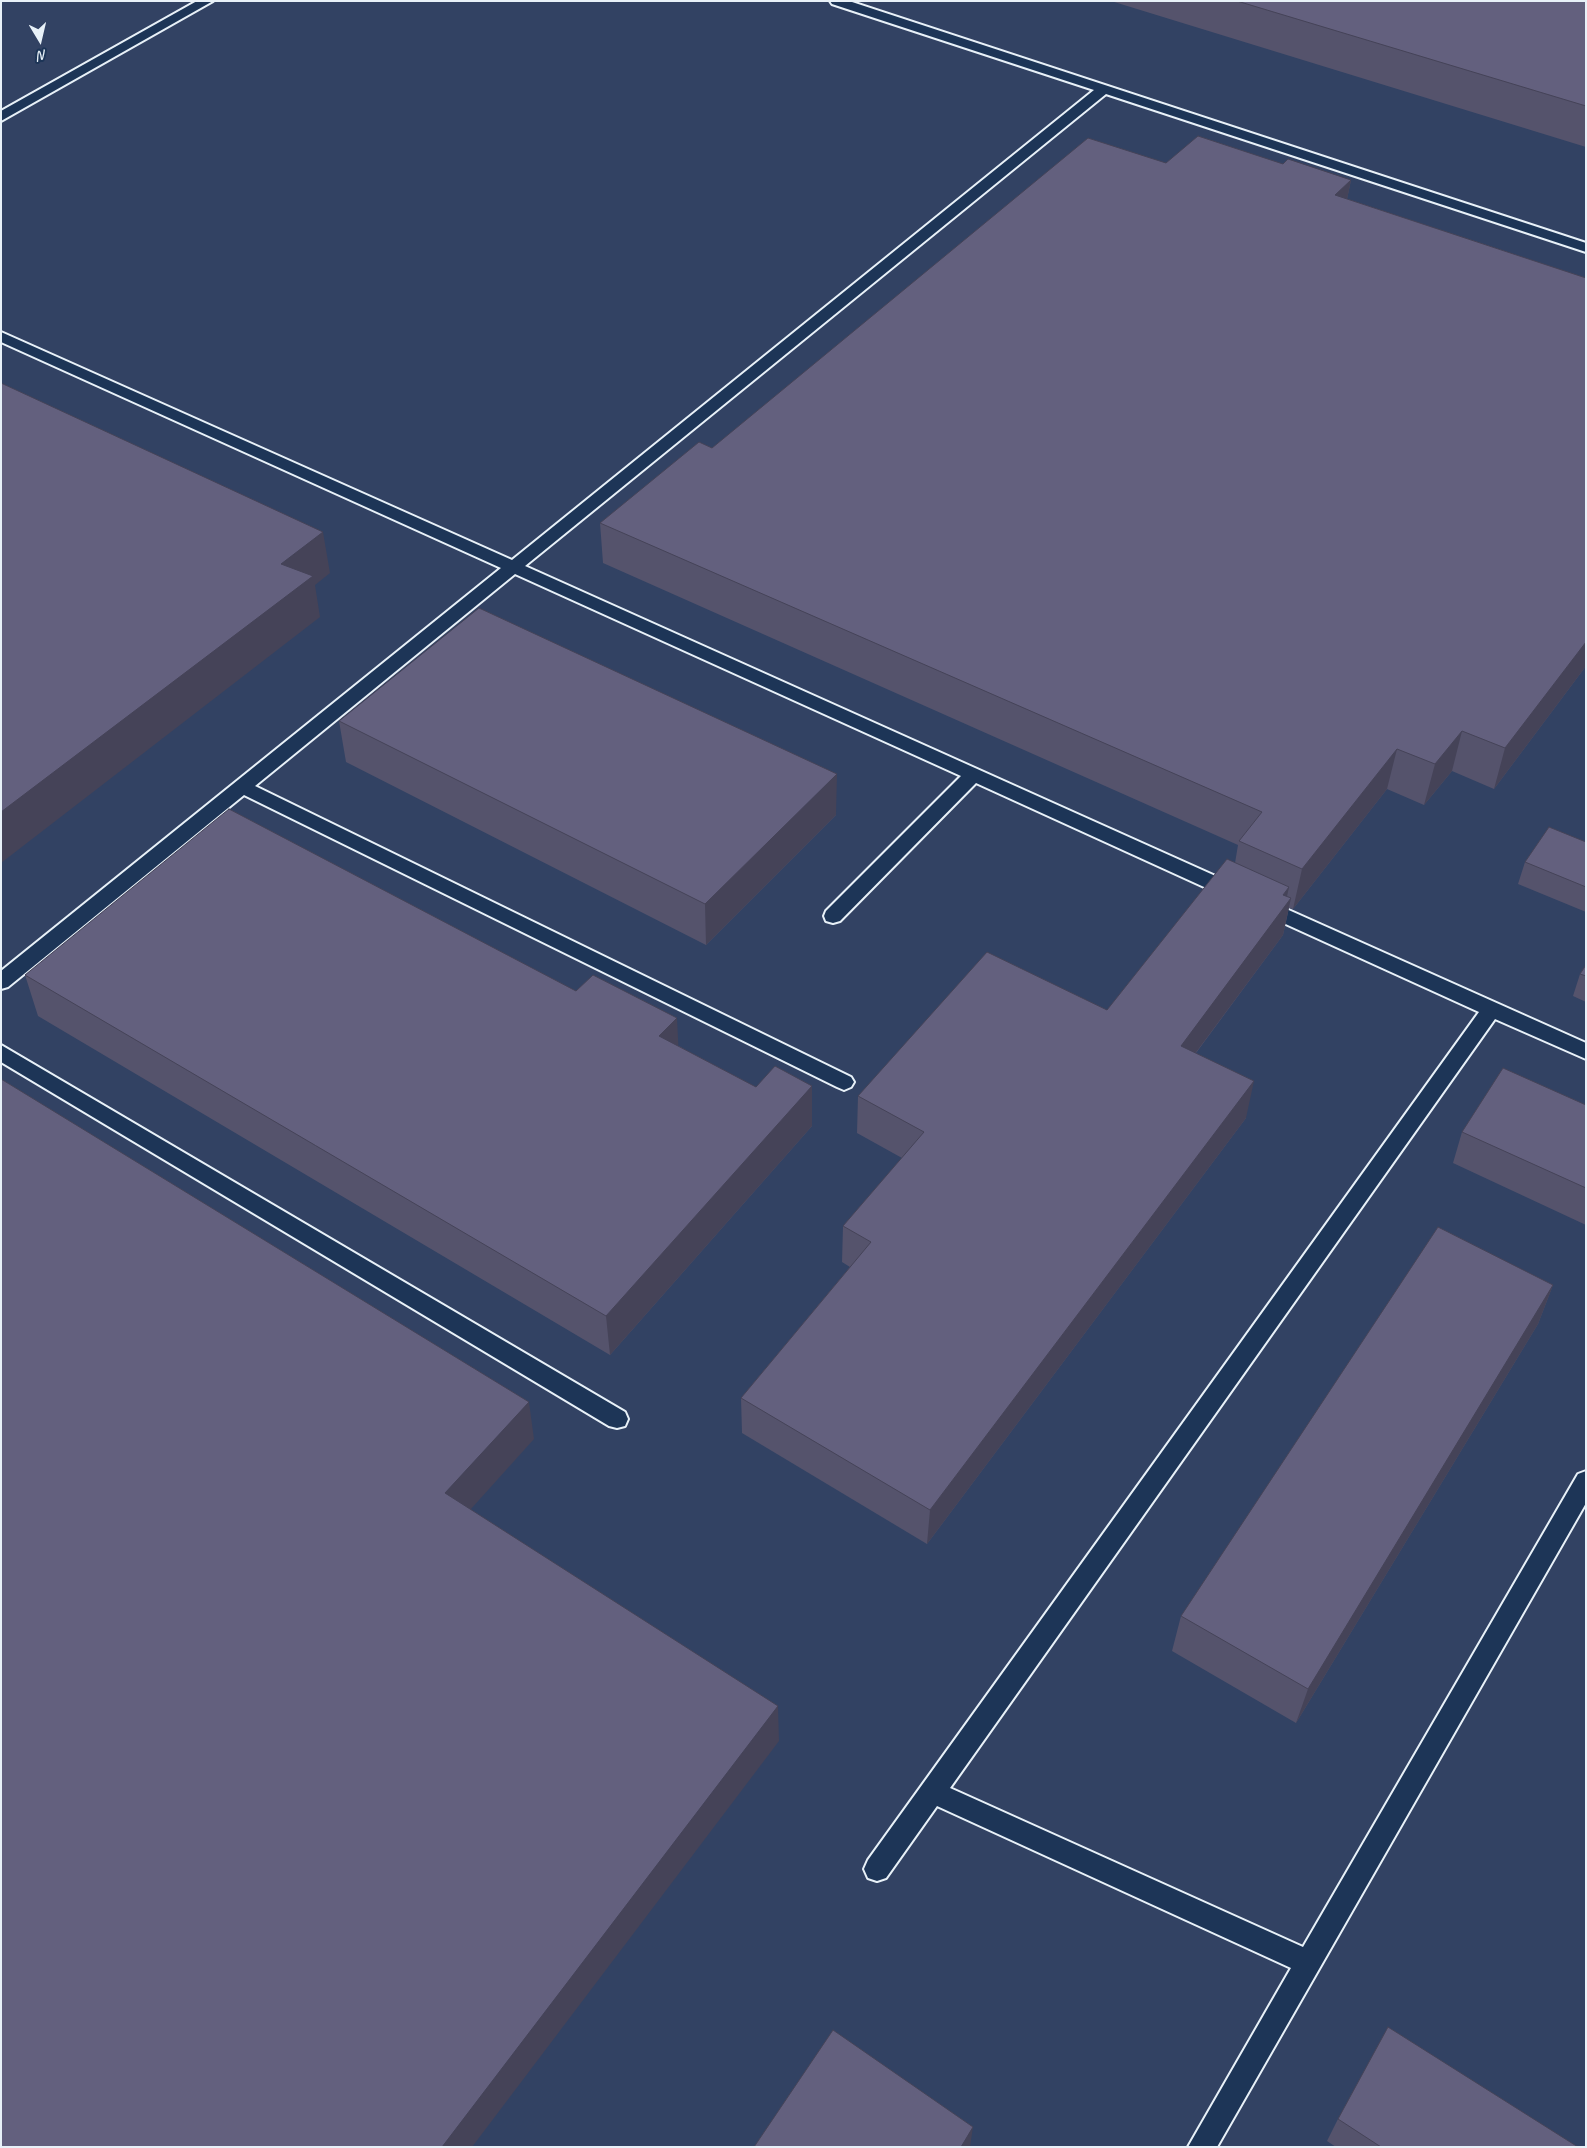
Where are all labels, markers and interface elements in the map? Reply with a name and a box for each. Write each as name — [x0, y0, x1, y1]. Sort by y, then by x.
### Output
north arrow — [15, 15, 65, 65]
text: N — [37, 46, 48, 64]

